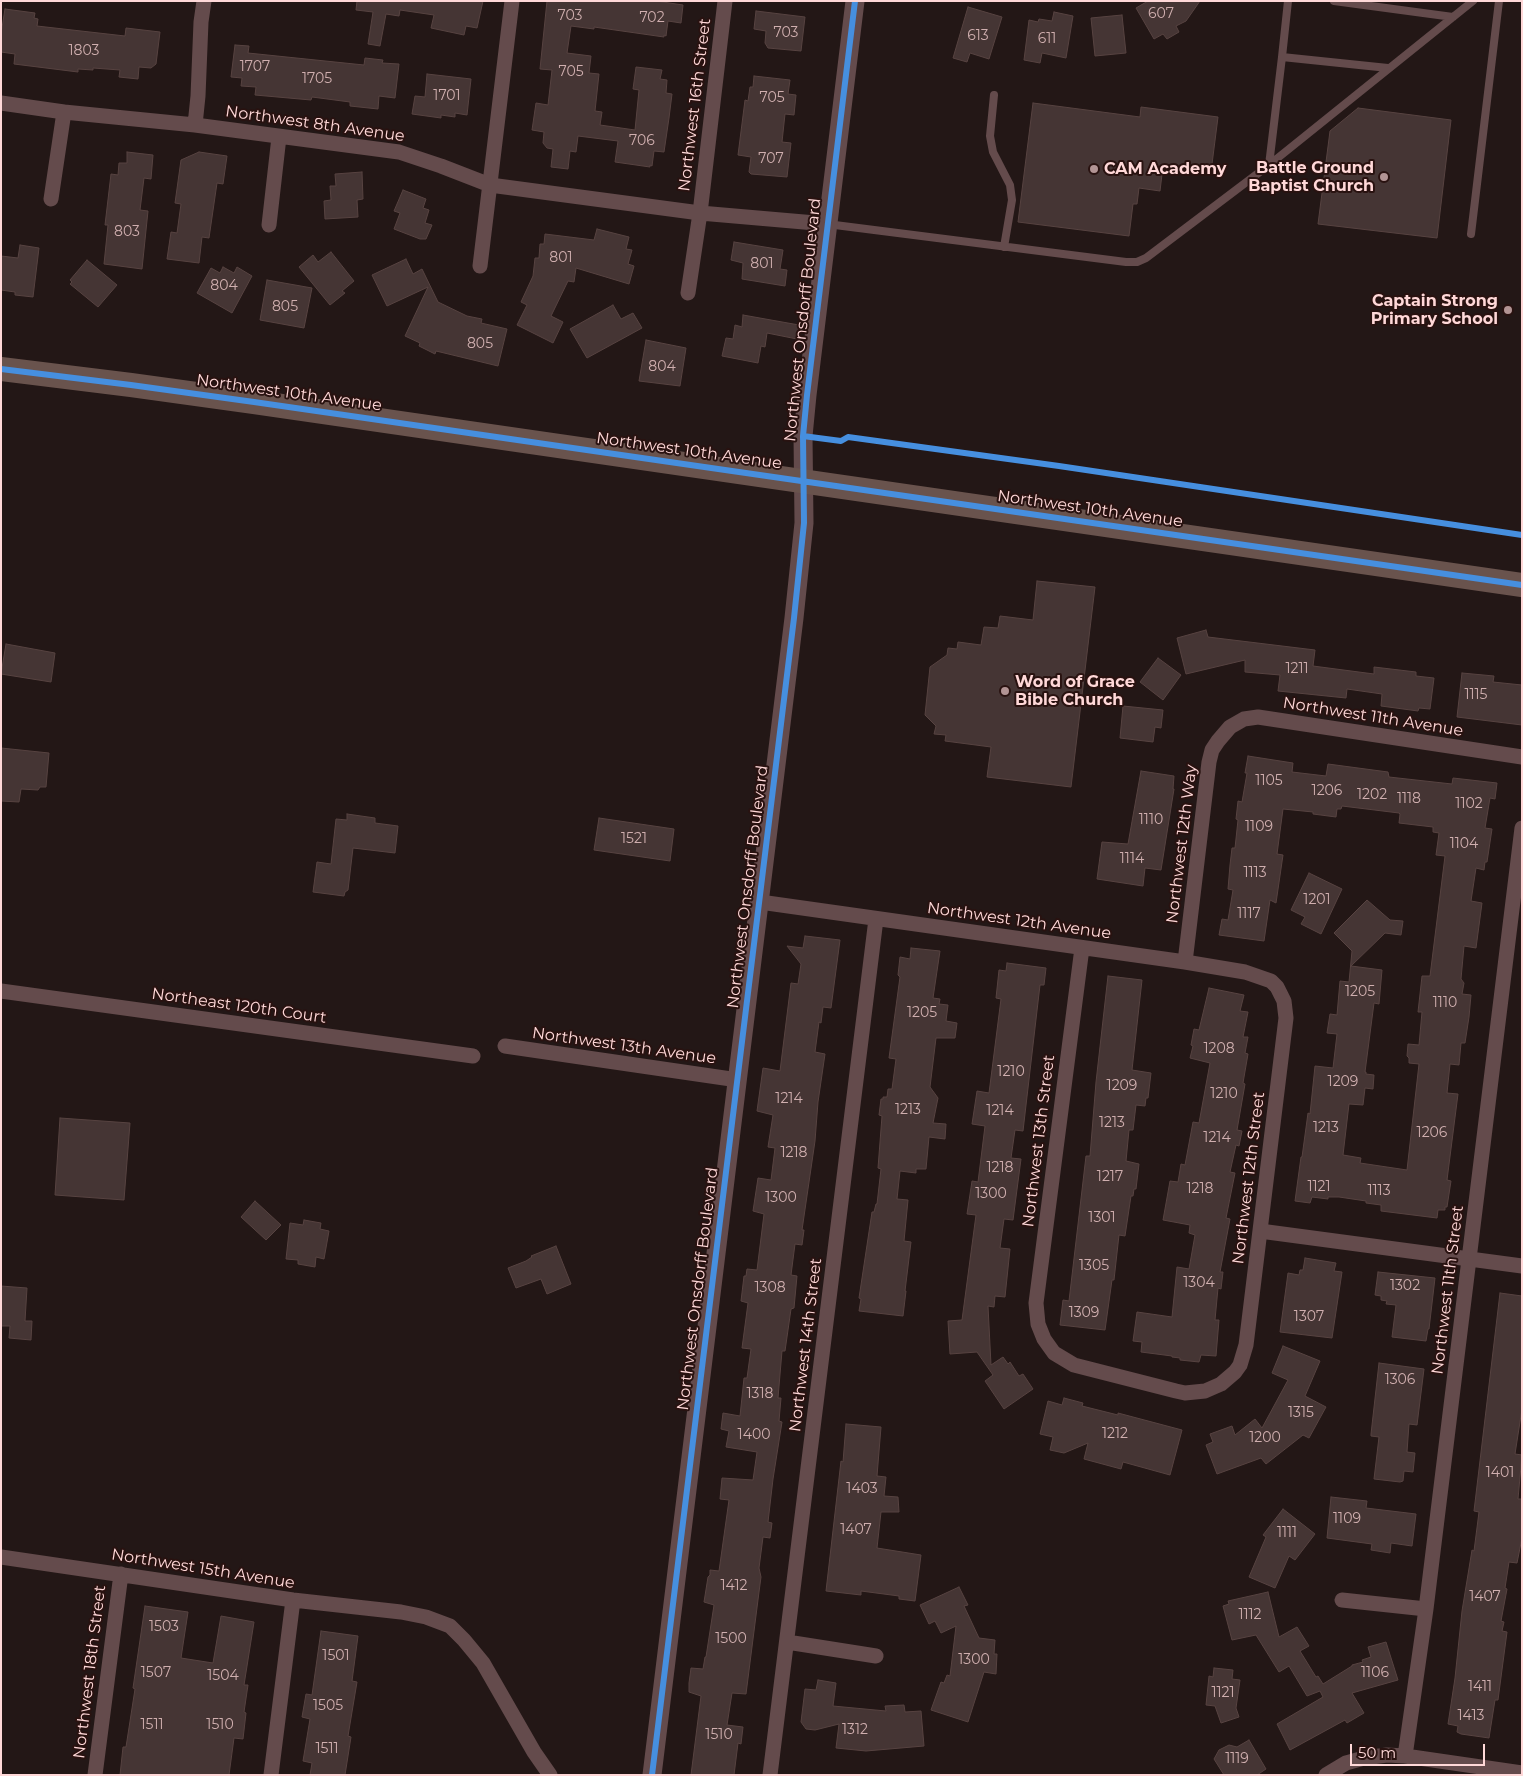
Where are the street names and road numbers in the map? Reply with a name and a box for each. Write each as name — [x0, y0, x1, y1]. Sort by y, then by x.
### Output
street label: Northwest 16th Street — [675, 17, 715, 193]
street label: Northwest 8th Avenue — [224, 102, 406, 146]
street label: Northwest Onsdorff Boulevard — [781, 197, 825, 443]
street label: Northwest 10th Avenue — [195, 370, 383, 416]
street label: Northwest 10th Avenue — [595, 428, 783, 474]
street label: Northwest 10th Avenue — [996, 486, 1184, 532]
street label: Northwest 11th Avenue — [1281, 693, 1465, 741]
street label: Northwest 12th Way — [1163, 763, 1201, 925]
street label: Northwest Onsdorff Boulevard — [724, 764, 772, 1010]
street label: Northwest 12th Avenue — [926, 899, 1112, 943]
street label: Northeast 120th Court — [150, 984, 328, 1028]
street label: Northwest 13th Avenue — [531, 1024, 717, 1068]
street label: Northwest 13th Street — [1019, 1054, 1059, 1228]
street label: Northwest 12th Street — [1229, 1091, 1269, 1265]
street label: Northwest Onsdorff Boulevard — [674, 1166, 722, 1412]
street label: Northwest 11th Street — [1428, 1204, 1468, 1376]
street label: Northwest 14th Street — [786, 1257, 826, 1433]
street label: Northwest 15th Avenue — [110, 1545, 296, 1593]
street label: Northwest 18th Street — [70, 1584, 110, 1760]

